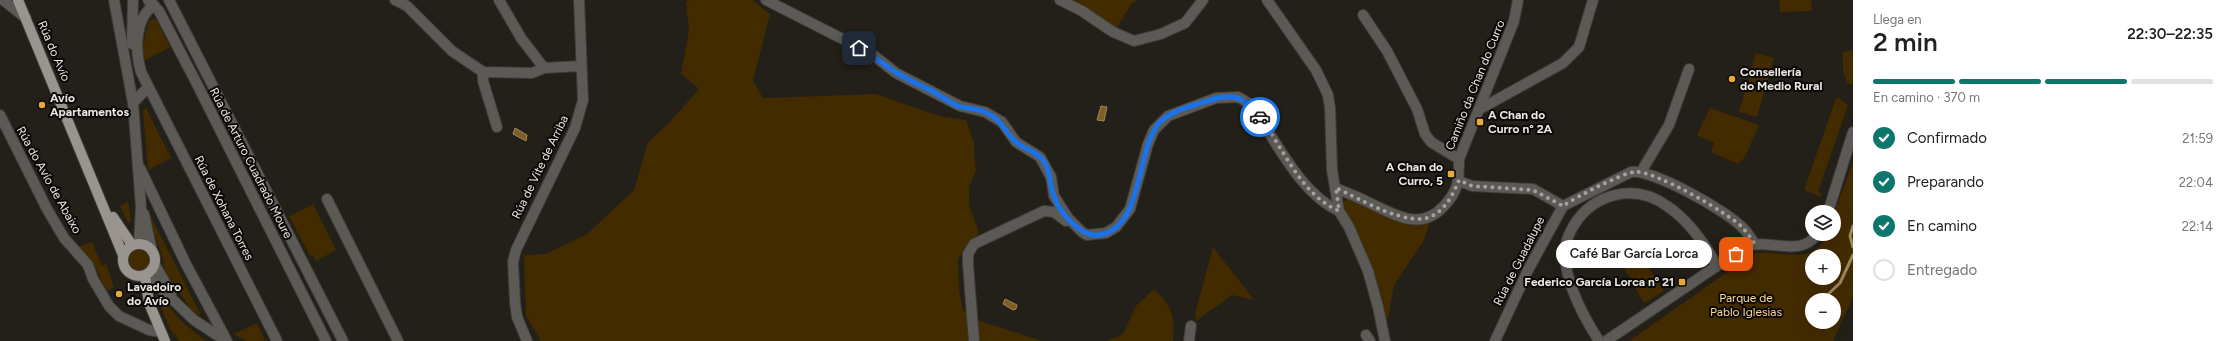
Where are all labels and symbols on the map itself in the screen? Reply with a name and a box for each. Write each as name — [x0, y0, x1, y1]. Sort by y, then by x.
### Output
street label: Camiño da Chan do Curro — [1442, 18, 1508, 152]
street label: Rúa do Avío — [35, 19, 73, 83]
pin — [842, 31, 876, 65]
place label: Consellería do Medio Rural — [1740, 65, 1823, 93]
marker: Consellería do Medio Rural — [1727, 74, 1737, 84]
street label: Rúa de Arturo Cuadrado Moure — [207, 85, 295, 241]
place label: Avío Apartamentos — [50, 91, 129, 119]
courier — [1240, 97, 1280, 137]
marker: Avío Apartamentos — [37, 100, 47, 110]
place label: A Chan do Curro n° 2A — [1488, 108, 1553, 136]
street label: Rúa de Vite de Arriba — [509, 113, 571, 221]
marker: A Chan do Curro n° 2A — [1475, 117, 1485, 127]
street label: Rúa do Avío de Abaixo — [14, 124, 84, 236]
street label: Rúa de Xohana Torres — [192, 153, 257, 263]
place label: A Chan do Curro, 5 — [1386, 160, 1443, 188]
marker: A Chan do Curro, 5 — [1446, 169, 1456, 179]
street label: Rúa de Guadalupe — [1491, 214, 1548, 308]
pin — [1719, 237, 1753, 271]
callout: Café Bar García Lorca — [1556, 240, 1712, 268]
place label: Federico García Lorca nº 21 — [1524, 275, 1674, 289]
marker: Federico García Lorca nº 21 — [1677, 277, 1687, 287]
place label: Lavadoiro do Avío — [127, 280, 181, 308]
marker: Lavadoiro do Avío — [114, 289, 124, 299]
park label: Parque de Pablo Iglesias — [1710, 291, 1782, 319]

